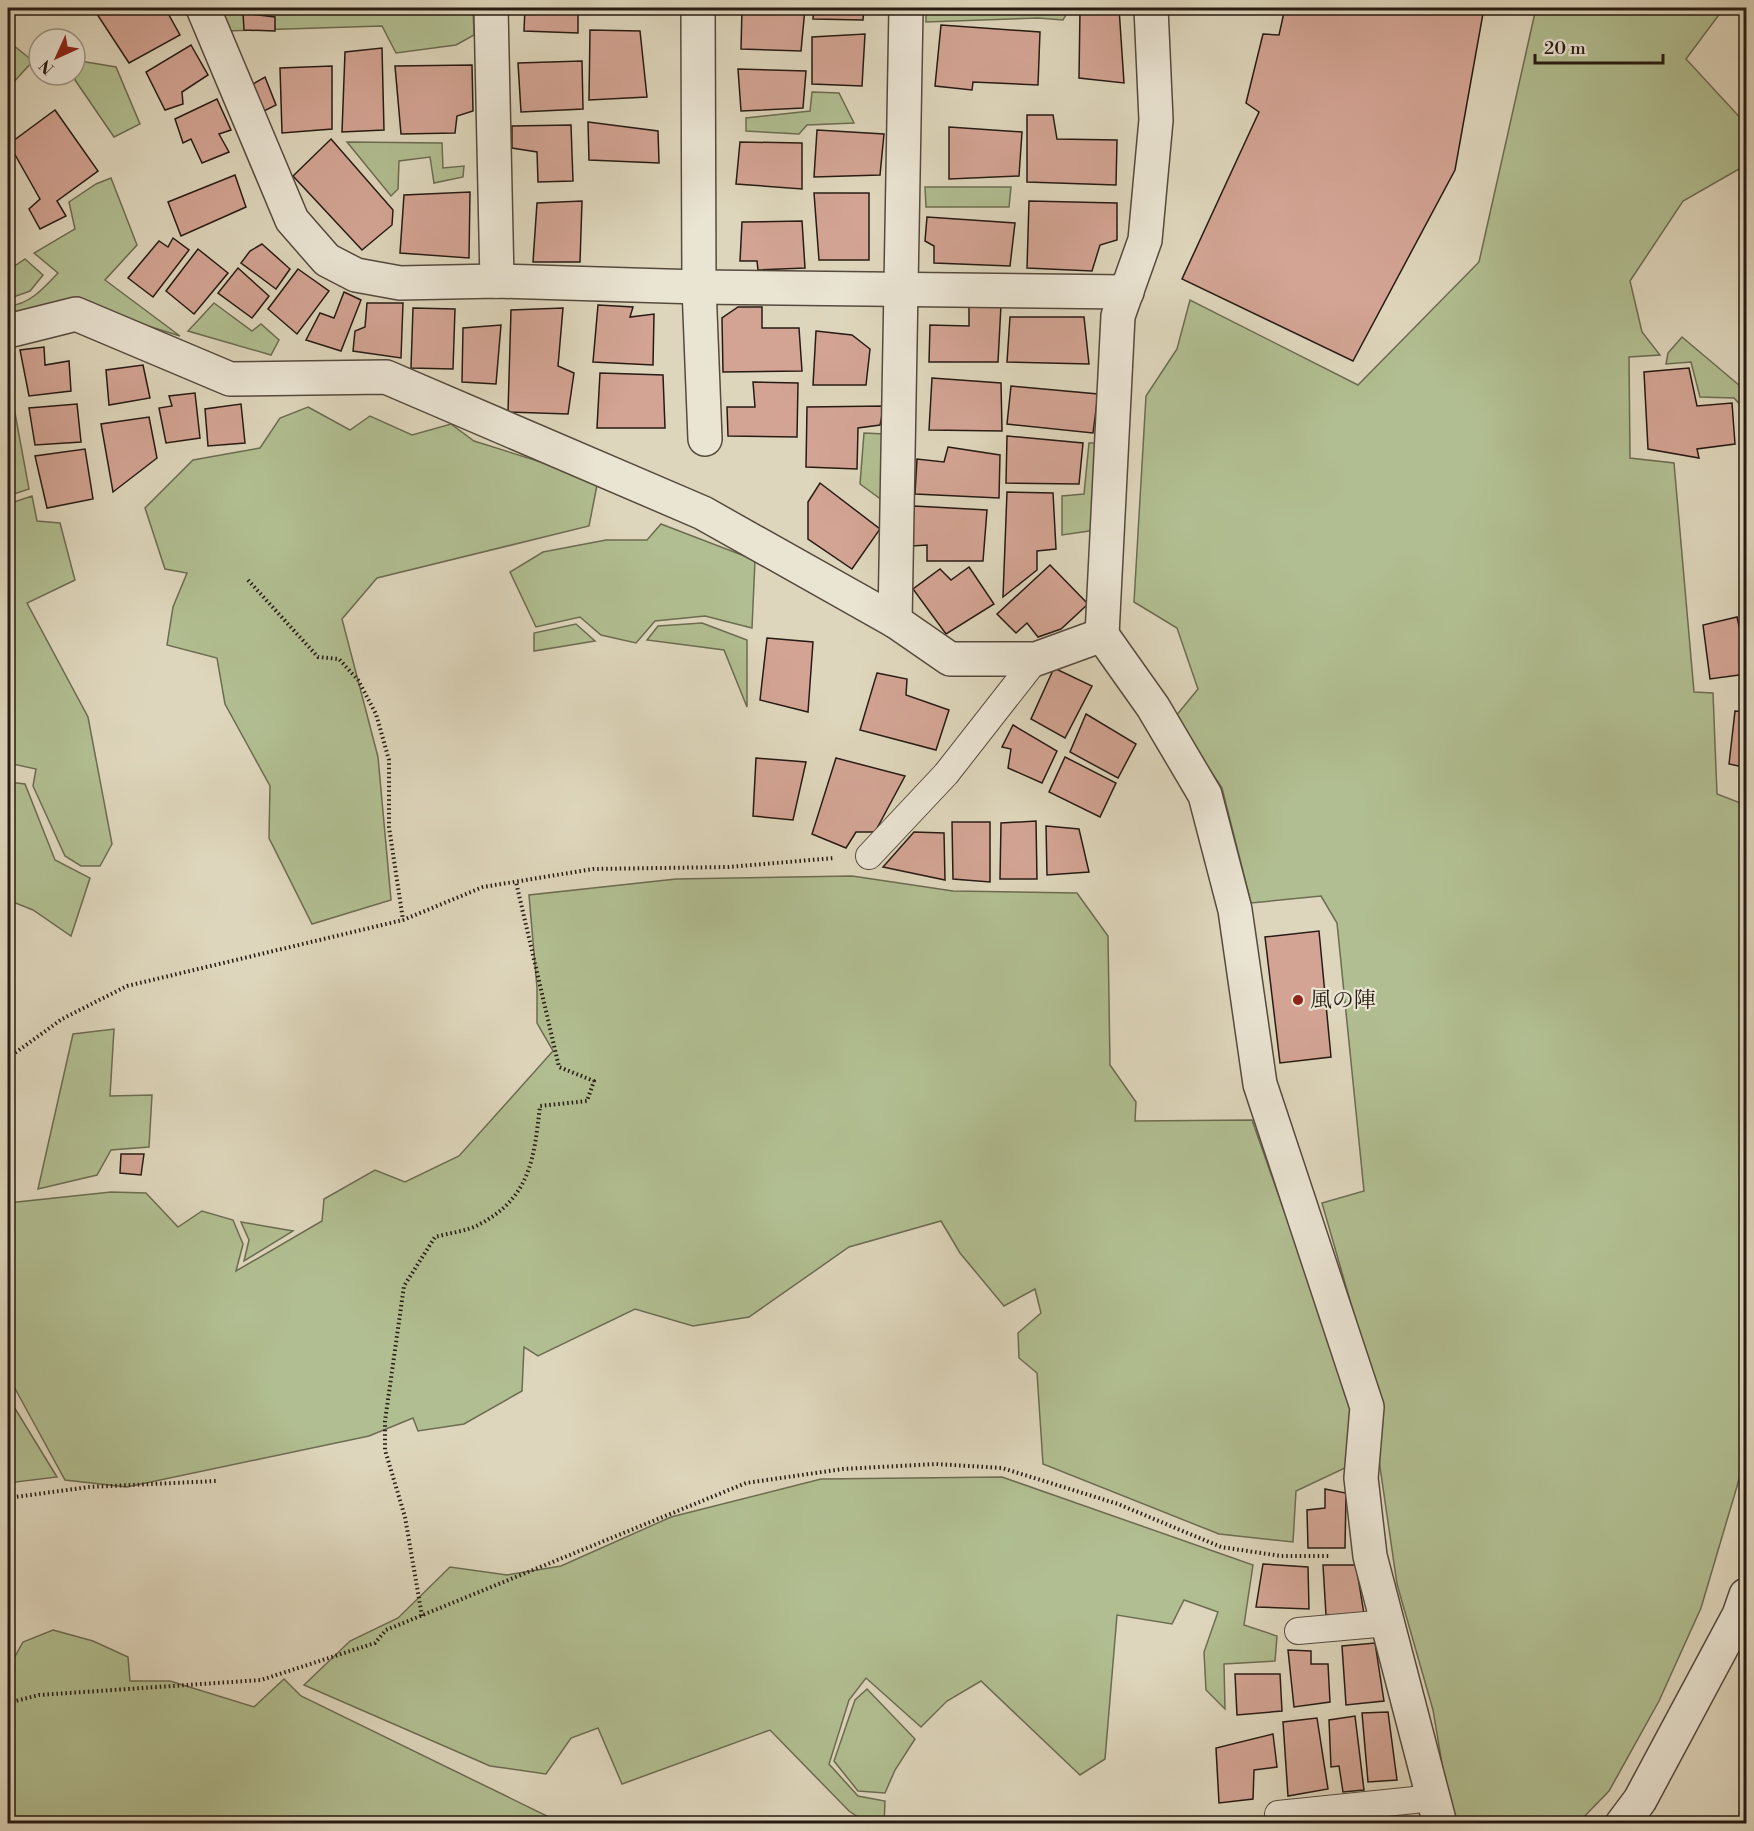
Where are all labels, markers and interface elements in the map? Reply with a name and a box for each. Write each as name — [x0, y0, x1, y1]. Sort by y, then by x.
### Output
north arrow — [27, 27, 87, 87]
scale bar — [1535, 27, 1662, 65]
text: 20 m — [1544, 37, 1586, 60]
text: N — [35, 55, 59, 78]
place label: 風の陣 — [1310, 987, 1376, 1014]
marker: 風の陣 — [1291, 993, 1305, 1007]

